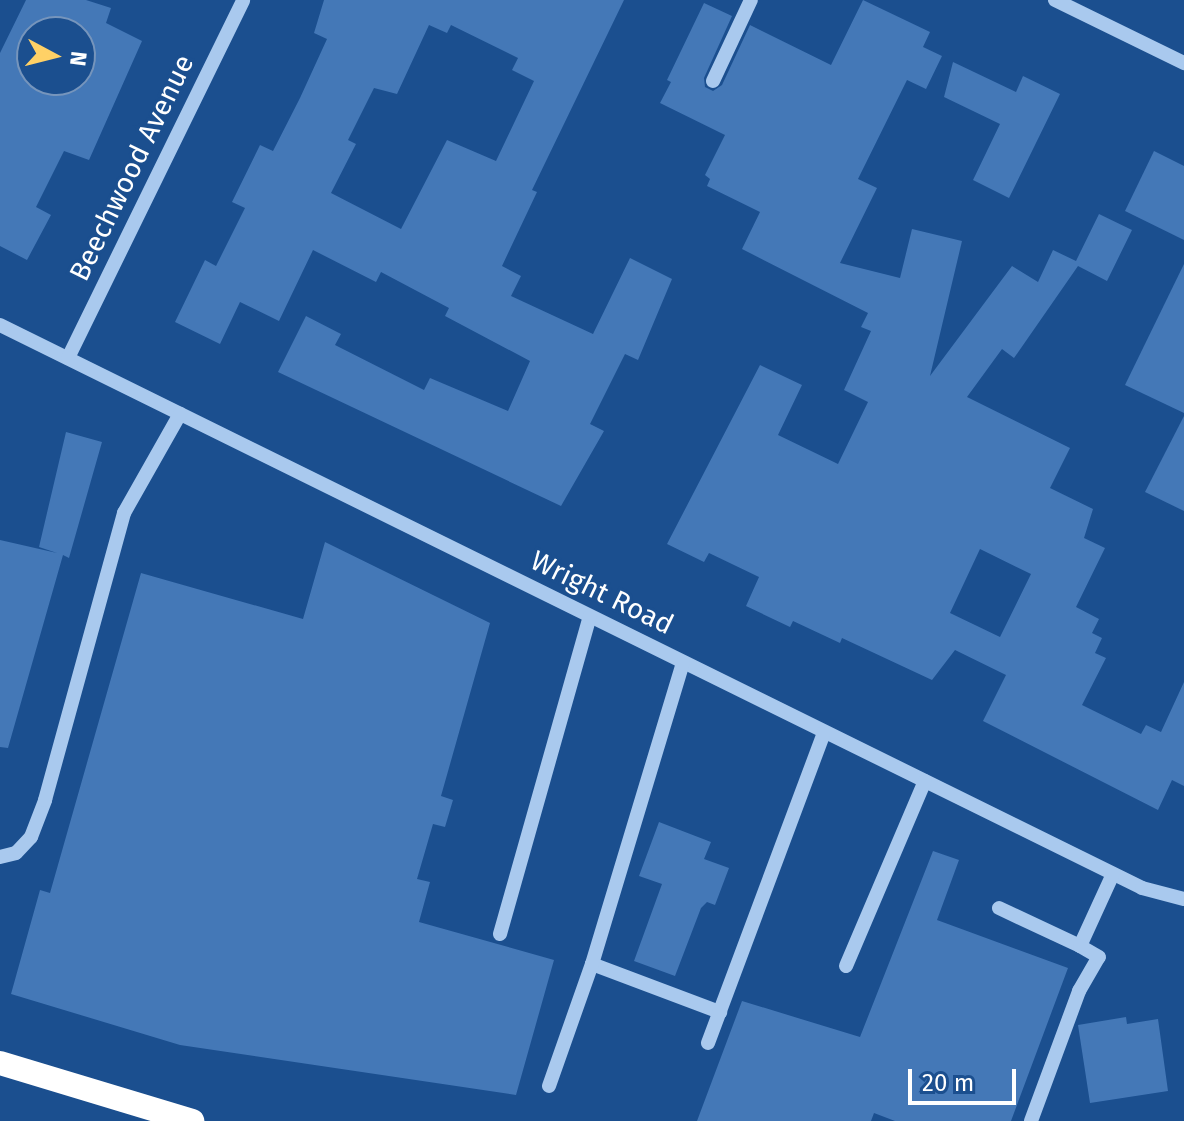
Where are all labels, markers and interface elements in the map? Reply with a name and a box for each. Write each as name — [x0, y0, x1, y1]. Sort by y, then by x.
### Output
north arrow — [16, 16, 96, 96]
street label: Beechwood Avenue — [63, 50, 201, 286]
text: N — [64, 50, 93, 68]
street label: Wright Road — [525, 544, 679, 642]
scale bar — [912, 1053, 1020, 1103]
text: 20 m — [922, 1069, 974, 1097]

